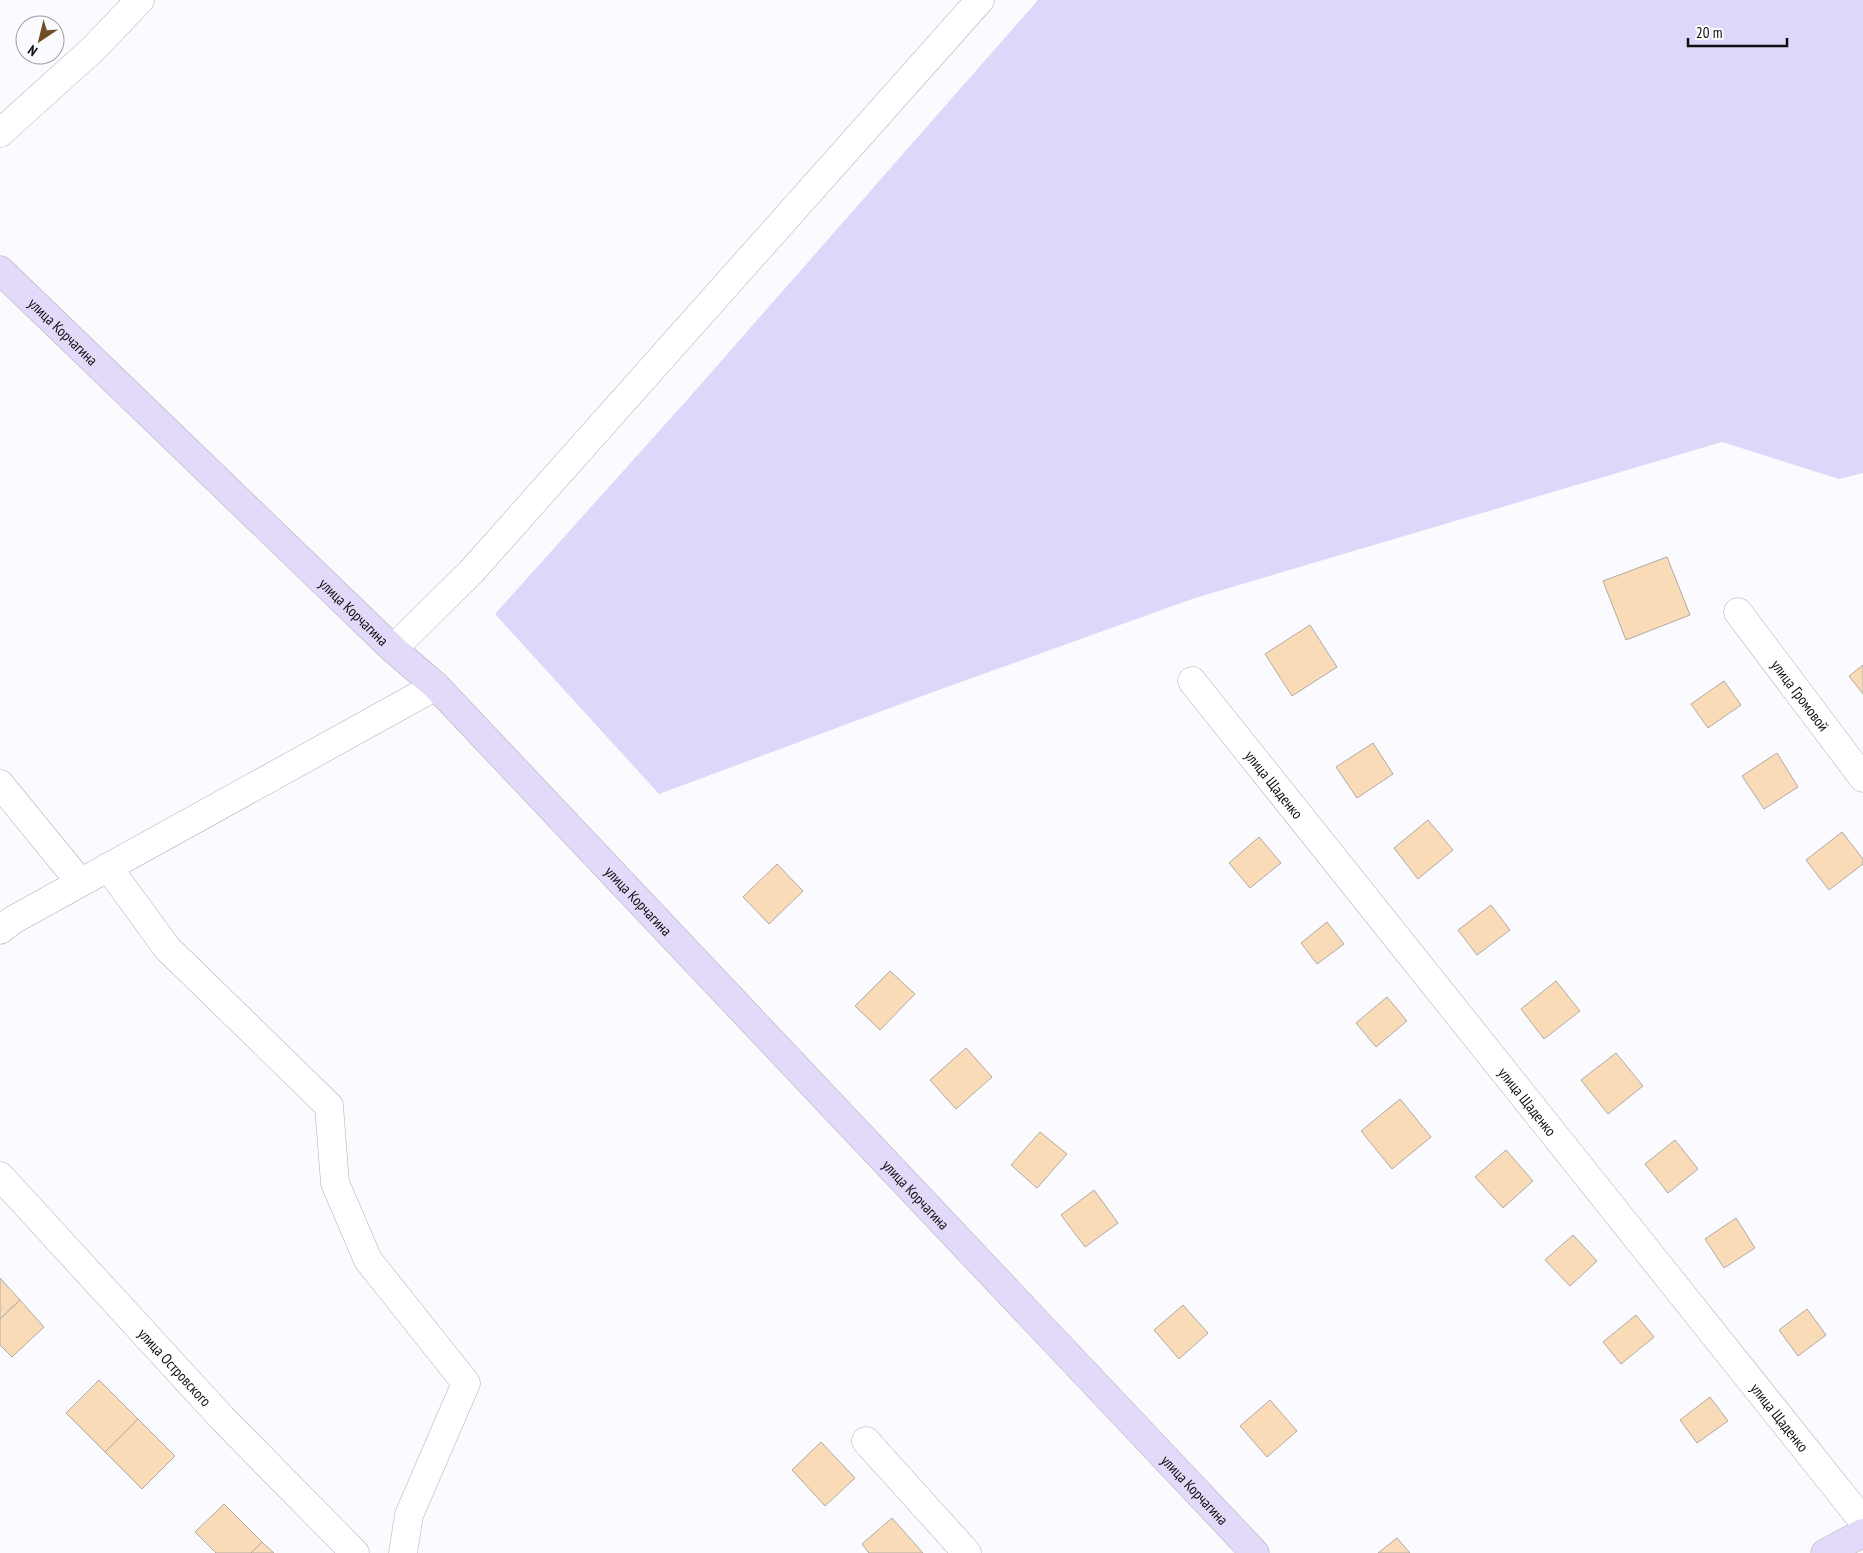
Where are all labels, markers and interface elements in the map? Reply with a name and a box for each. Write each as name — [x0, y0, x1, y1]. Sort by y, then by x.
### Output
north arrow — [15, 15, 65, 65]
scale bar — [1688, 15, 1787, 47]
text: 20 m — [1696, 23, 1722, 42]
text: N — [24, 41, 41, 60]
street label: улица Корчагина — [25, 293, 102, 369]
street label: улица Корчагина — [315, 574, 393, 649]
street label: улица Громовой — [1768, 656, 1834, 735]
street label: улица Щаденко — [1241, 746, 1308, 822]
street label: улица Корчагина — [601, 862, 676, 940]
street label: улица Щаденко — [1495, 1063, 1561, 1139]
street label: улица Корчагина — [879, 1155, 954, 1233]
street label: улица Островского — [134, 1324, 216, 1410]
street label: улица Щаденко — [1747, 1379, 1813, 1455]
street label: улица Корчагина — [1157, 1451, 1233, 1528]

